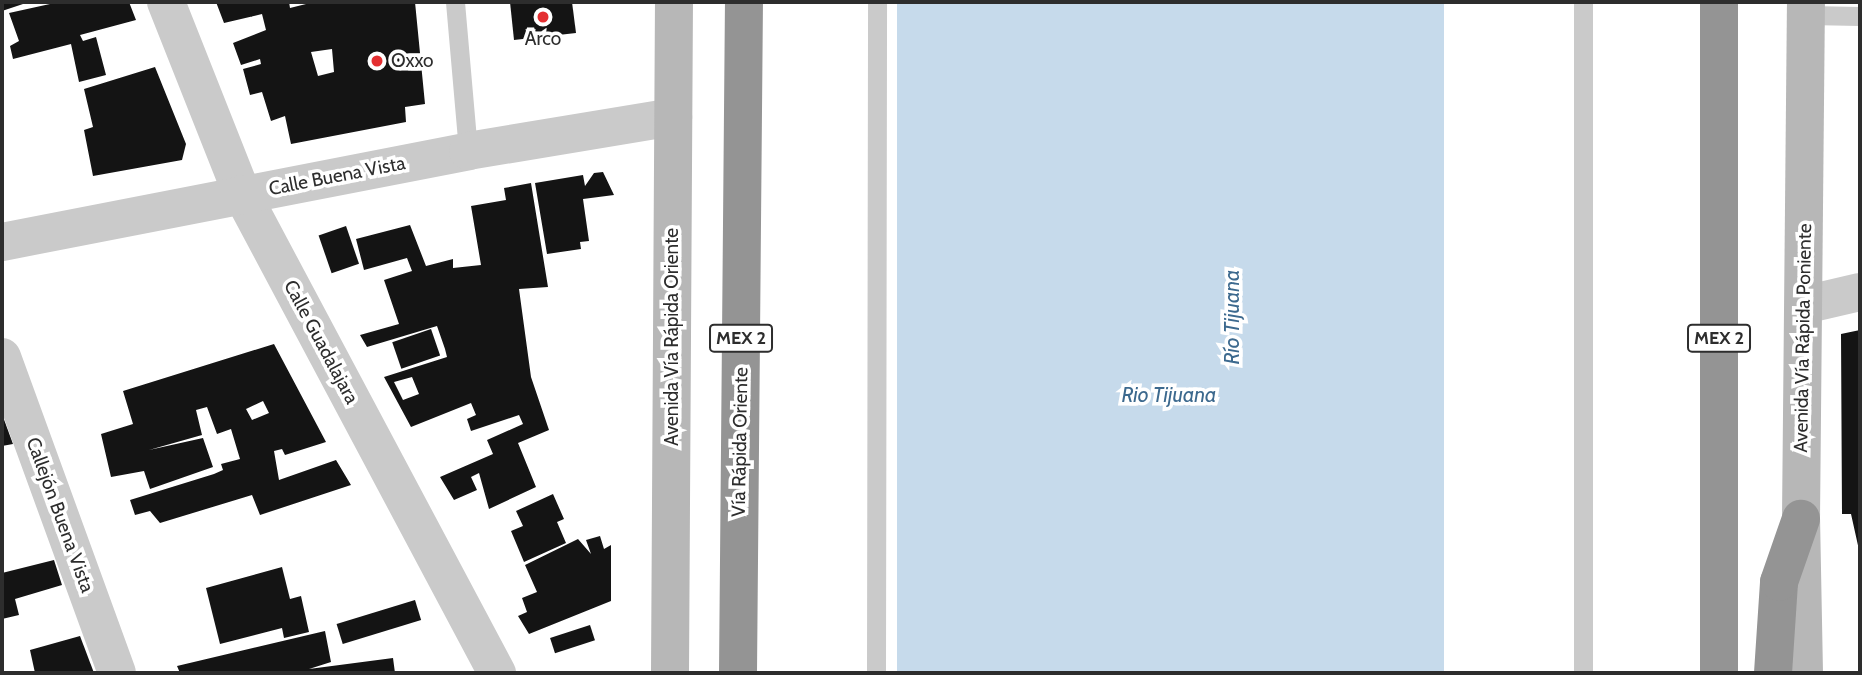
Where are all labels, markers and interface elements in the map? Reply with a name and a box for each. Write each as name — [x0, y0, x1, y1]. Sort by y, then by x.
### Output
marker: Arco — [535, 9, 551, 25]
place label: Arco — [525, 28, 561, 50]
place label: Oxxo — [391, 50, 434, 72]
marker: Oxxo — [369, 53, 385, 69]
street label: Calle Buena Vista — [267, 152, 407, 200]
street label: Avenida Vía Rápida Poniente — [1790, 223, 1816, 453]
street label: Avenida Vía Rápida Oriente — [661, 228, 683, 446]
water label: Río Tijuana — [1219, 270, 1245, 364]
street label: Calle Guadalajara — [279, 276, 363, 408]
road number: MEX 2 — [708, 324, 774, 352]
road number: MEX 2 — [1686, 324, 1752, 352]
street label: Vía Rápida Oriente — [727, 367, 753, 517]
water label: Rio Tijuana — [1122, 382, 1216, 408]
street label: Callejón Buena Vista — [21, 434, 99, 596]

